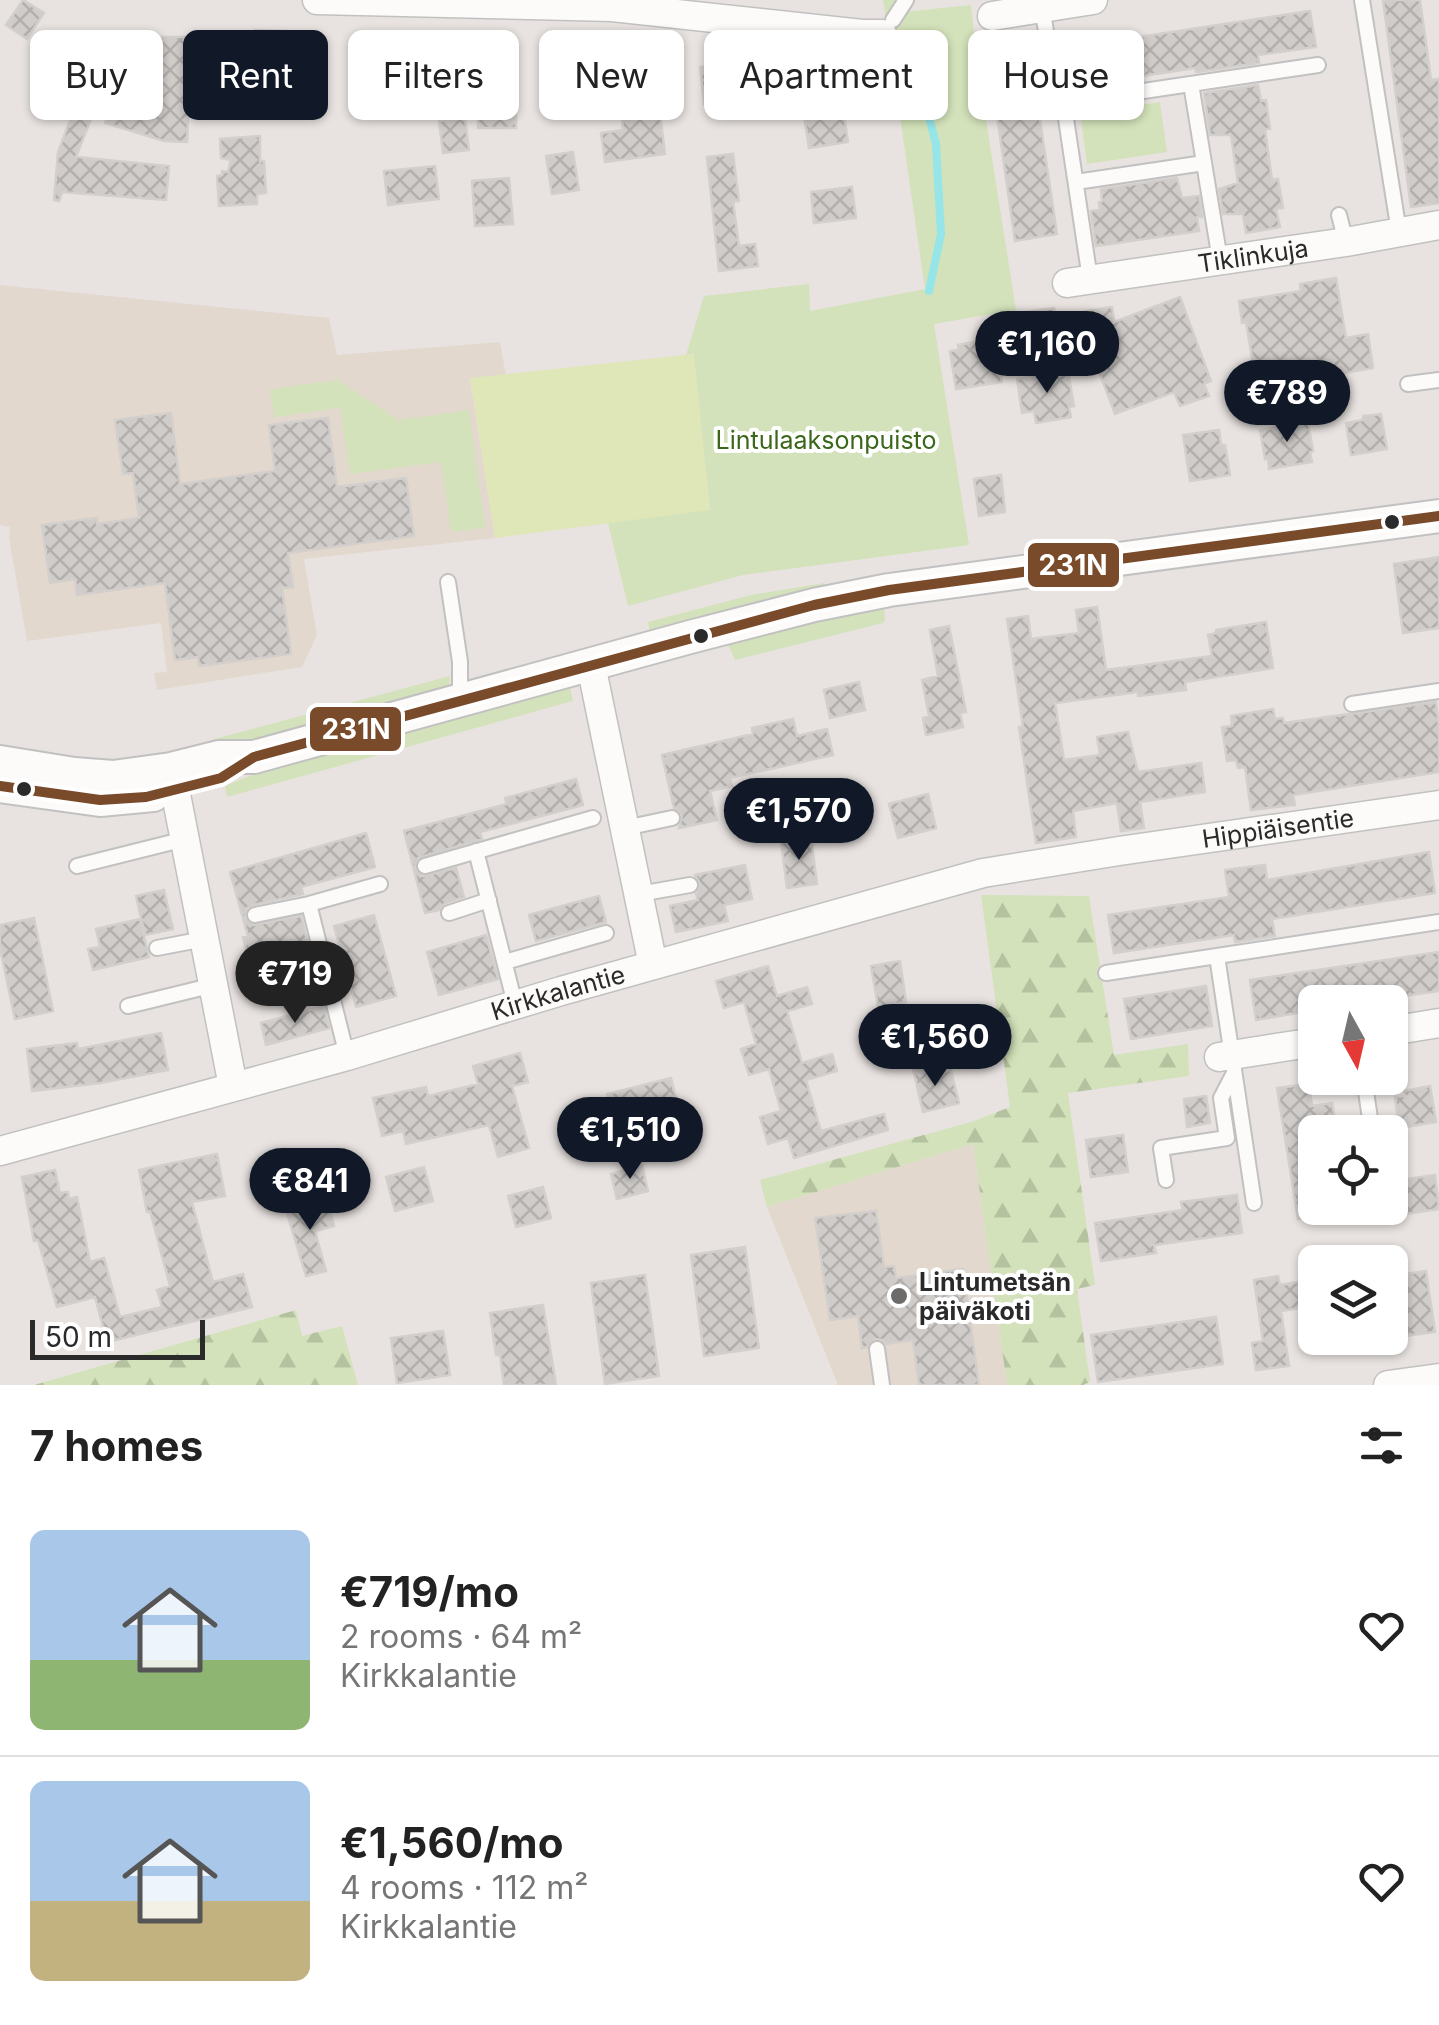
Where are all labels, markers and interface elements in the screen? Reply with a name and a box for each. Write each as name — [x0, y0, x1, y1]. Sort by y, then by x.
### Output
chip: Buy — [30, 30, 163, 120]
chip: Rent — [183, 30, 328, 120]
chip: Filters — [348, 30, 519, 120]
chip: New — [539, 30, 684, 120]
chip: Apartment — [704, 30, 948, 120]
chip: House — [968, 30, 1144, 120]
street label: Tiklinkuja — [1196, 233, 1310, 279]
pin: €1,160 — [966, 311, 1128, 396]
text: €1,160 — [997, 324, 1097, 363]
pin: €789 — [1228, 360, 1346, 445]
text: €789 — [1246, 373, 1328, 412]
park label: Lintulaaksonpuisto — [716, 425, 937, 455]
unlabelled marker — [1382, 512, 1402, 532]
line badge: 231N — [1026, 541, 1121, 589]
text: 231N — [1038, 548, 1108, 582]
unlabelled marker — [691, 626, 711, 646]
line badge: 231N — [308, 705, 403, 753]
text: 231N — [321, 712, 391, 746]
pin: €1,570 — [718, 778, 880, 863]
unlabelled marker — [14, 779, 34, 799]
text: €1,570 — [746, 791, 852, 830]
street label: Hippiäisentie — [1200, 802, 1356, 854]
pin: €719 — [236, 941, 354, 1026]
text: €719 — [257, 954, 333, 993]
street label: Kirkkalantie — [487, 959, 628, 1026]
north arrow — [1298, 985, 1408, 1095]
map controls — [1298, 985, 1408, 1355]
pin: €1,560 — [854, 1004, 1016, 1089]
text: €1,560 — [881, 1017, 990, 1056]
pin: €1,510 — [549, 1097, 711, 1182]
text: €1,510 — [579, 1110, 681, 1149]
button: locate — [1298, 1115, 1408, 1225]
pin: €841 — [251, 1148, 369, 1233]
text: €841 — [272, 1161, 348, 1200]
button: layers — [1298, 1245, 1408, 1355]
place label: Lintumetsän päiväkoti — [919, 1267, 1071, 1326]
marker: Lintumetsän päiväkoti — [888, 1285, 910, 1307]
scale bar — [30, 1315, 205, 1360]
text: 50 m — [45, 1320, 112, 1354]
icon: filters — [1354, 1418, 1409, 1473]
text: 7 homes — [30, 1420, 203, 1471]
text: €719/mo — [340, 1566, 519, 1617]
icon: home — [110, 1570, 230, 1690]
icon: heart — [1354, 1603, 1409, 1658]
text: 2 rooms · 64 m² — [340, 1617, 582, 1656]
text: Kirkkalantie — [340, 1656, 517, 1695]
text: €1,560/mo — [340, 1817, 563, 1868]
icon: home — [110, 1821, 230, 1941]
icon: heart — [1354, 1854, 1409, 1909]
text: 4 rooms · 112 m² — [340, 1868, 588, 1907]
text: Kirkkalantie — [340, 1907, 517, 1946]

